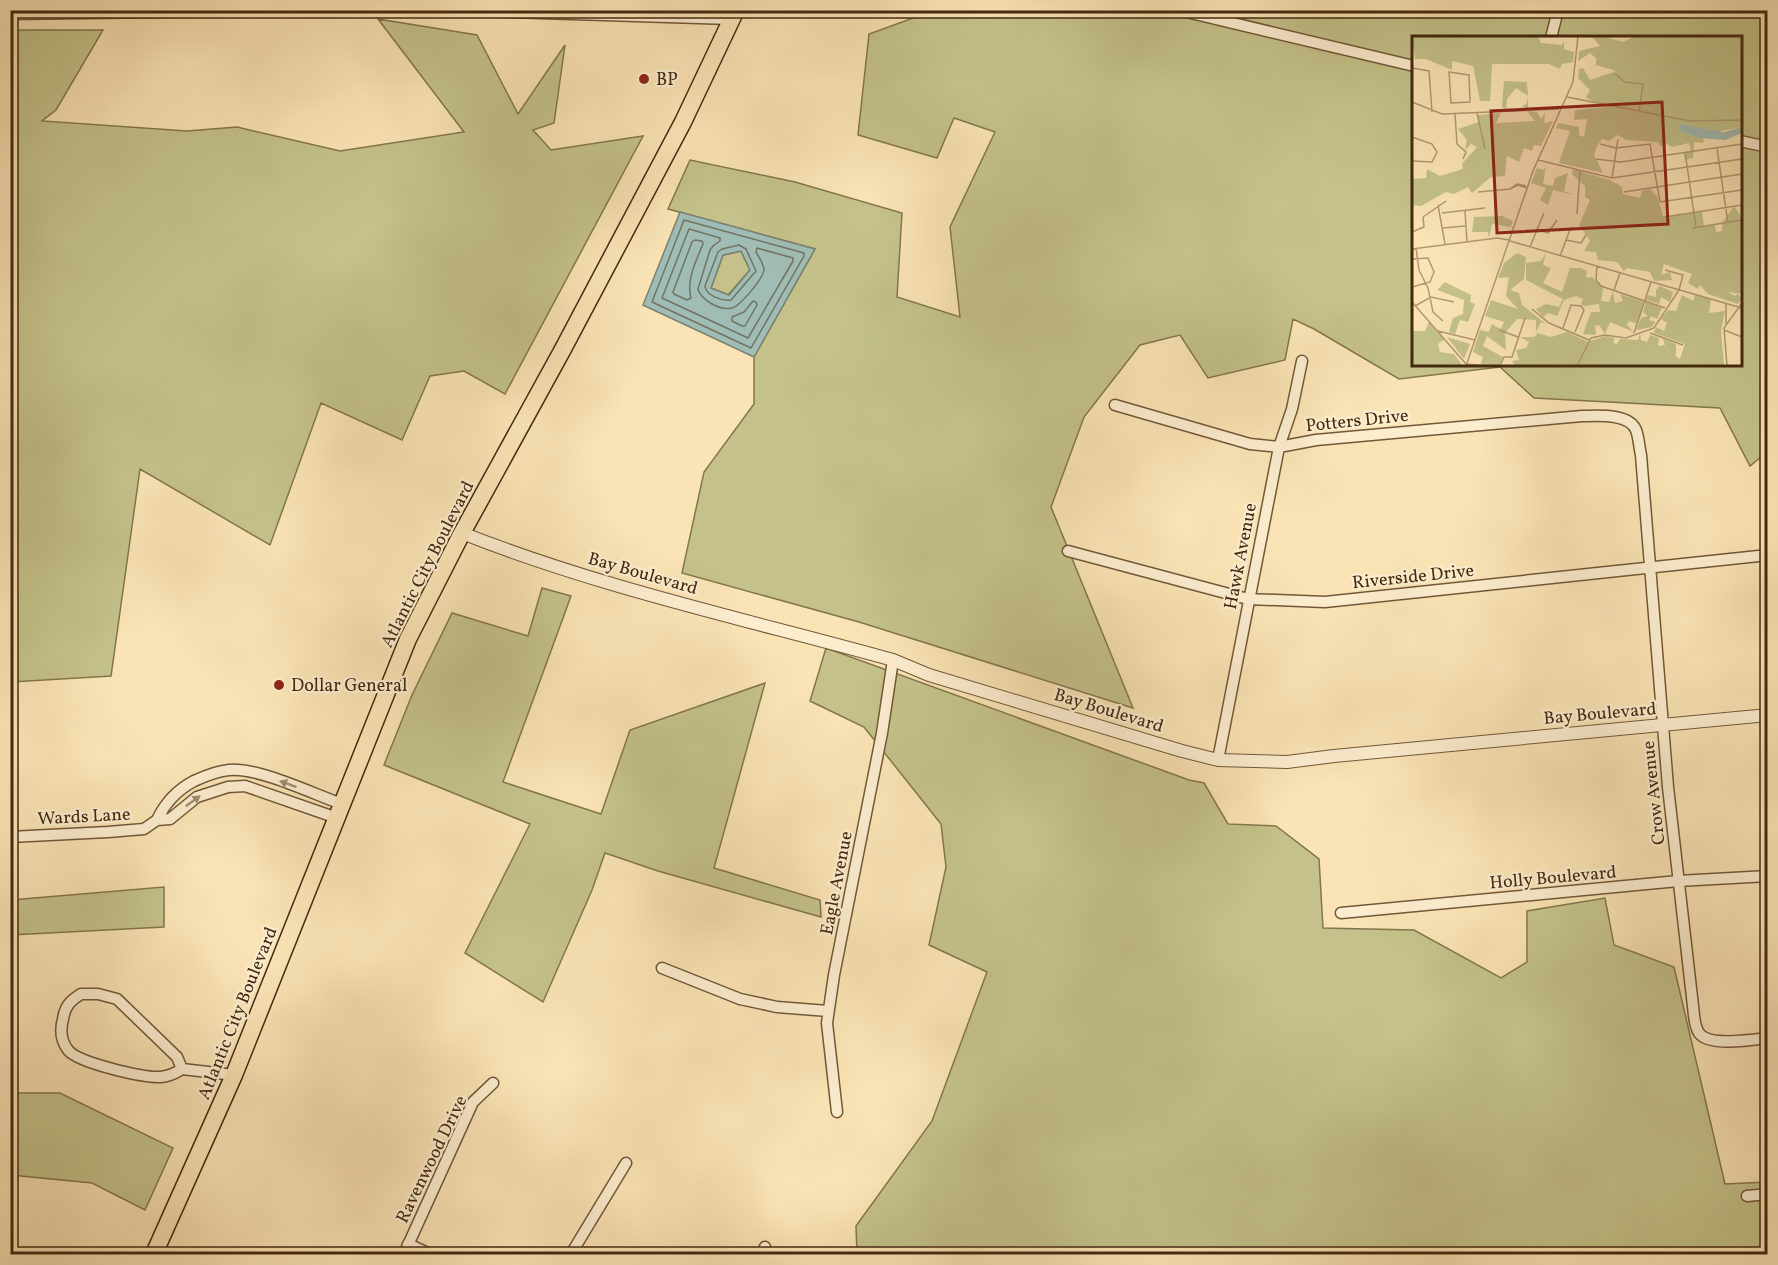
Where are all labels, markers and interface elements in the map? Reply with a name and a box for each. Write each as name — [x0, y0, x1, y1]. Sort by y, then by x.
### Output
inset map — [1412, 36, 1742, 366]
place label: BP — [656, 68, 678, 93]
marker: BP — [637, 72, 651, 86]
street label: Potters Drive — [1304, 404, 1410, 439]
street label: Atlantic City Boulevard — [375, 477, 481, 652]
street label: Hawk Avenue — [1219, 501, 1264, 612]
street label: Bay Boulevard — [585, 547, 700, 602]
street label: Riverside Drive — [1351, 559, 1475, 596]
place label: Dollar General — [291, 674, 407, 699]
marker: Dollar General — [272, 678, 286, 692]
street label: Bay Boulevard — [1051, 683, 1166, 740]
street label: Bay Boulevard — [1543, 697, 1658, 732]
street label: Crow Avenue — [1637, 740, 1672, 846]
one-way arrow — [278, 779, 296, 789]
one-way arrow — [184, 795, 200, 807]
street label: Wards Lane — [37, 803, 131, 832]
street label: Eagle Avenue — [815, 829, 860, 937]
street label: Holly Boulevard — [1489, 860, 1618, 896]
street label: Atlantic City Boulevard — [192, 923, 285, 1104]
street label: Ravenwood Drive — [391, 1092, 474, 1228]

